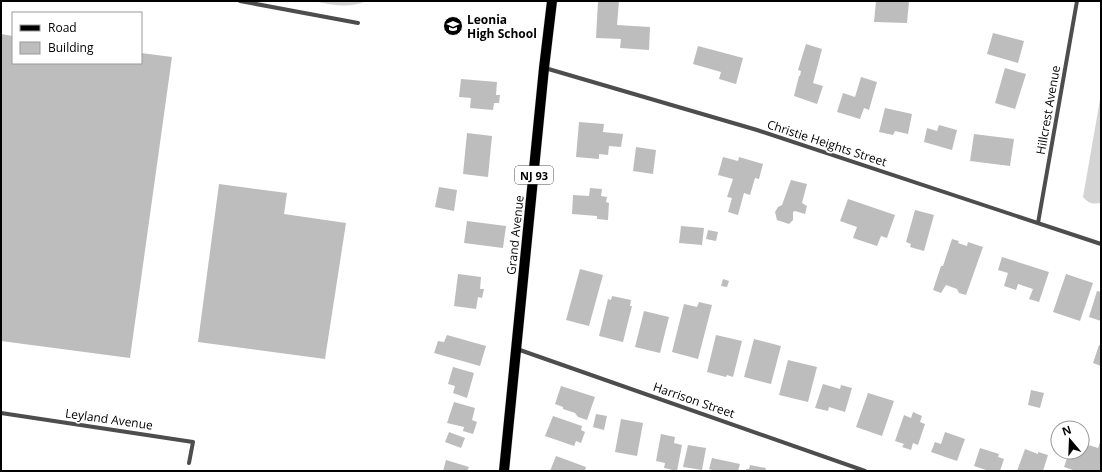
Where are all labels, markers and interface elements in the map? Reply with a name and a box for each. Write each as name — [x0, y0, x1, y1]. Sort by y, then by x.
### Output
place label: Leonia High School — [467, 11, 537, 42]
legend — [12, 12, 142, 64]
school or university icon: Leonia High School — [442, 15, 464, 37]
text: Road — [48, 19, 77, 36]
text: Building — [48, 39, 94, 56]
street label: Hillcrest Avenue — [1032, 64, 1064, 156]
street label: Christie Heights Street — [765, 116, 889, 170]
road number: NJ 93 — [515, 166, 553, 184]
street label: Grand Avenue — [502, 194, 528, 276]
street label: Harrison Street — [651, 378, 737, 422]
street label: Leyland Avenue — [64, 404, 154, 434]
north arrow — [1050, 420, 1090, 460]
text: N — [1060, 422, 1073, 439]

